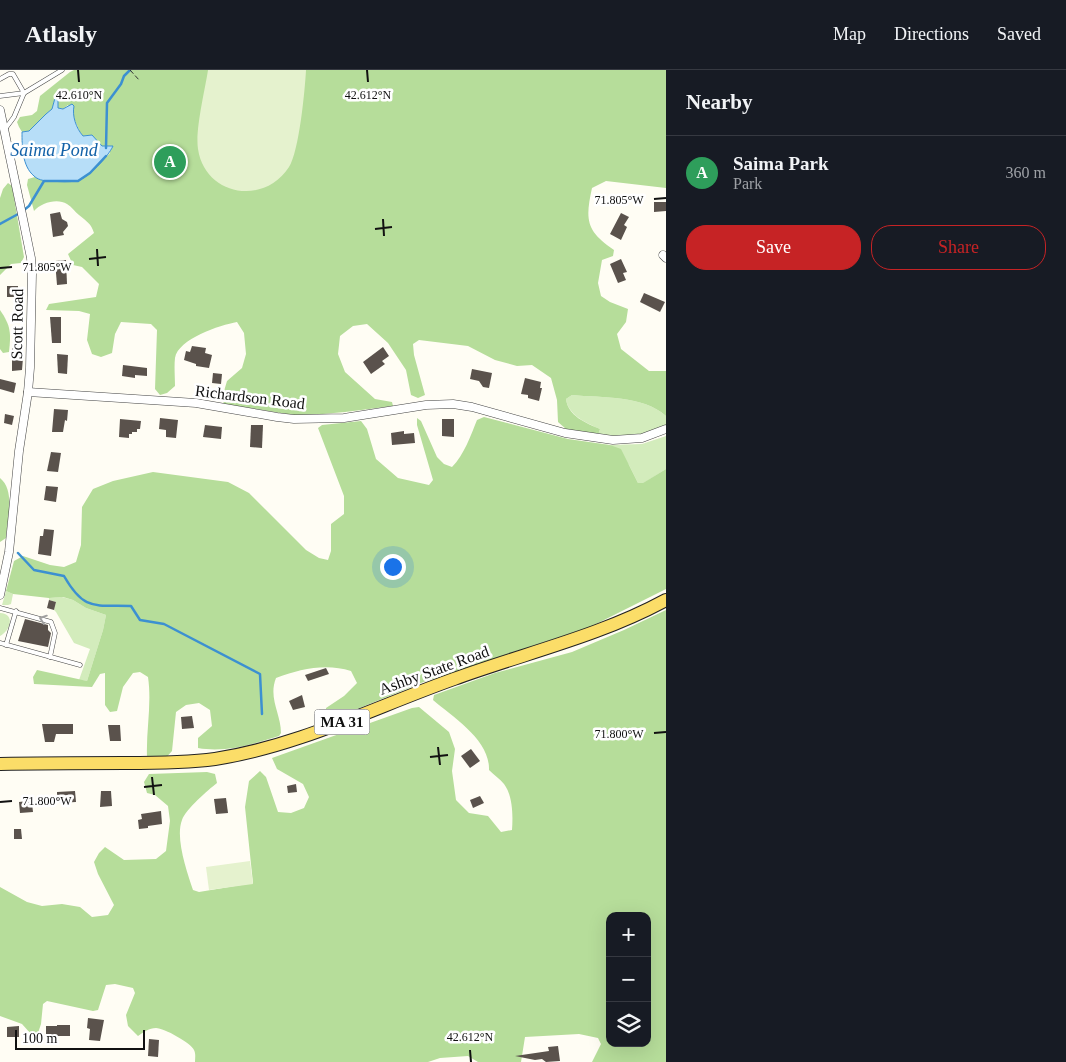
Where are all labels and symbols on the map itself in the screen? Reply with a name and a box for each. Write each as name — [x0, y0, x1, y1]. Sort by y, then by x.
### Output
text: 42.610°N — [56, 88, 103, 102]
text: 42.612°N — [345, 88, 392, 102]
water label: Saima Pond — [10, 140, 99, 160]
pin: A — [154, 143, 186, 181]
text: 71.805°W — [594, 193, 644, 207]
text: 71.805°W — [22, 260, 72, 274]
street label: Scott Road — [8, 289, 26, 359]
street label: Richardson Road — [194, 382, 306, 412]
your location — [380, 554, 406, 580]
one-way arrow — [40, 615, 48, 625]
street label: Ashby State Road — [377, 642, 492, 699]
road number: MA 31 — [314, 710, 370, 734]
text: 71.800°W — [594, 727, 644, 741]
text: 71.800°W — [22, 794, 72, 808]
scale bar — [15, 1027, 145, 1050]
text: 42.612°N — [447, 1030, 494, 1044]

